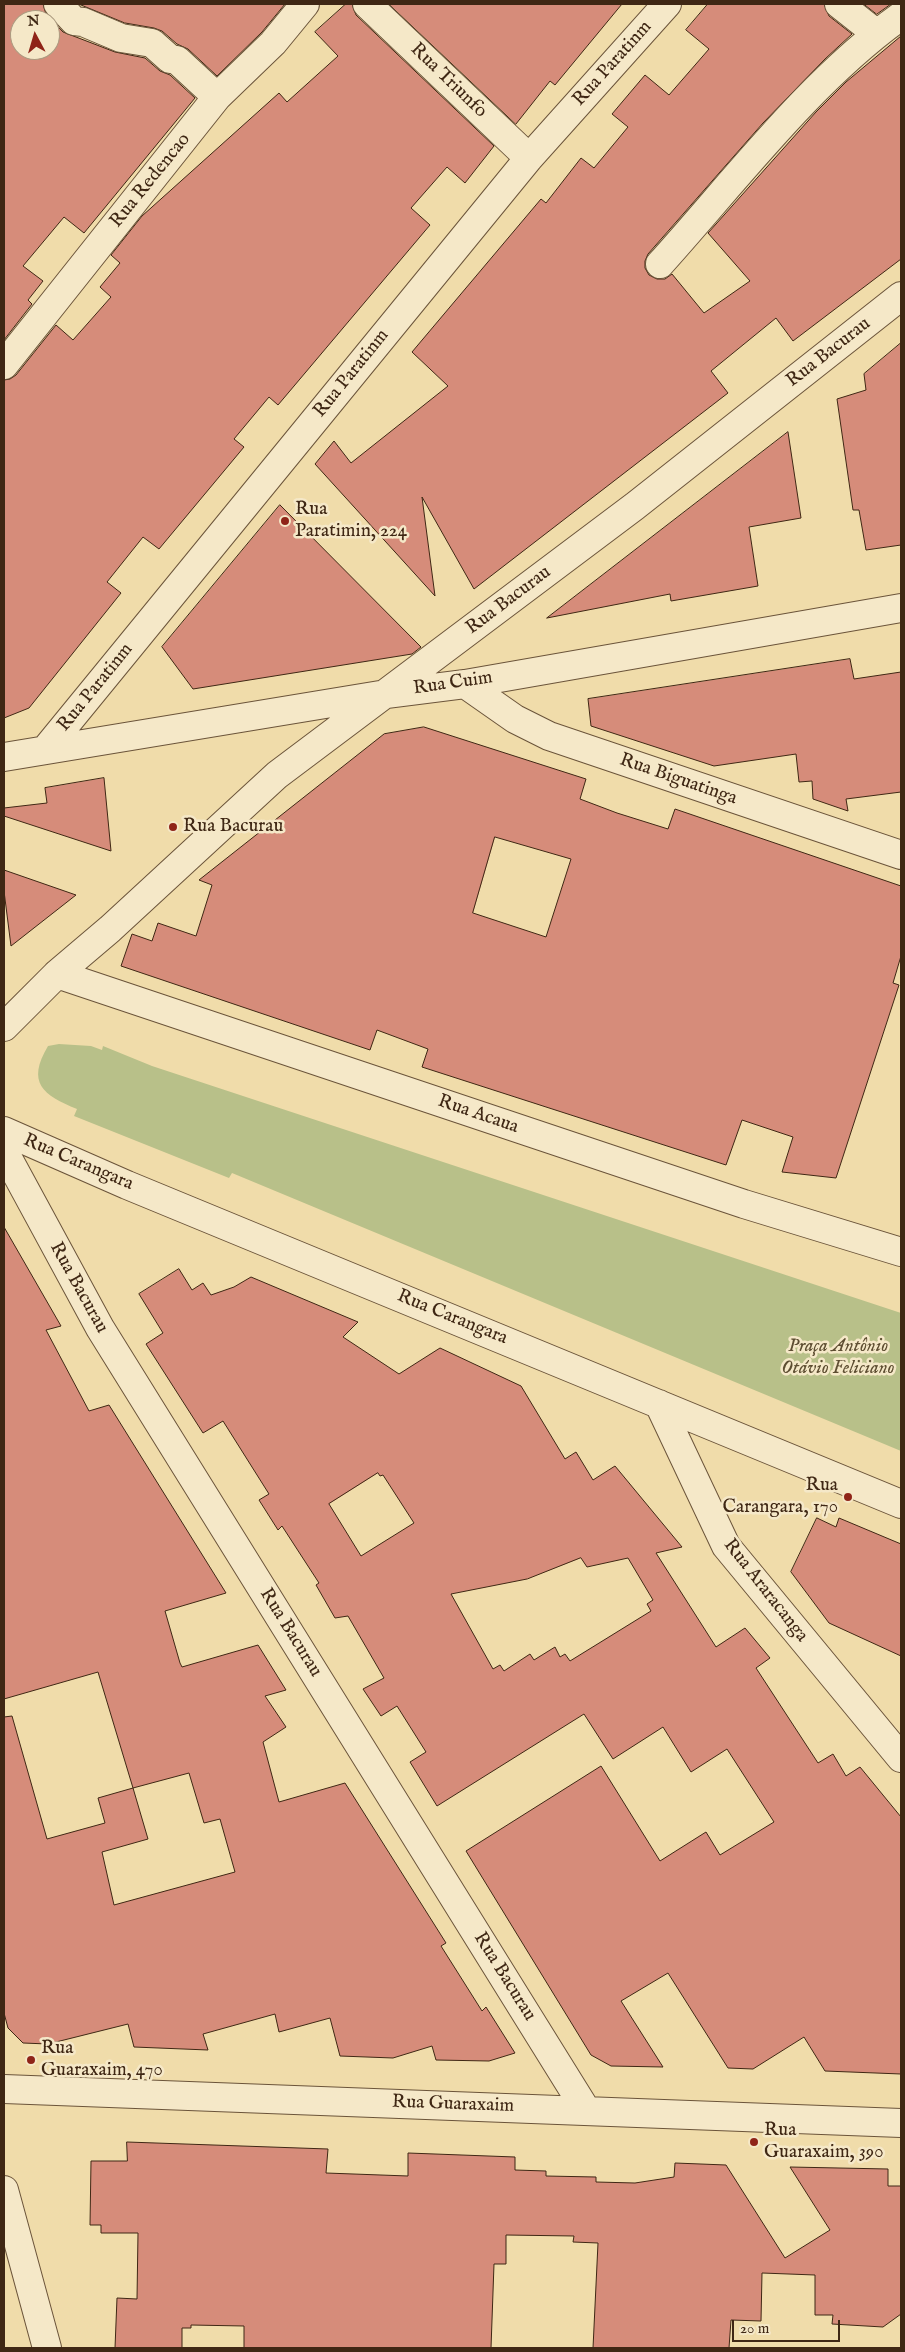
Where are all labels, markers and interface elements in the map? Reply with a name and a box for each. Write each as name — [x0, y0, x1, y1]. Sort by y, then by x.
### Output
north arrow — [10, 10, 60, 60]
text: N — [27, 11, 41, 31]
street label: Rua Paratinm — [569, 17, 657, 111]
street label: Rua Triunfo — [405, 39, 491, 123]
street label: Rua Redencao — [106, 129, 196, 233]
street label: Rua Bacurau — [782, 313, 876, 393]
street label: Rua Paratinm — [309, 325, 395, 423]
place label: Rua Paratimin, 224 — [295, 499, 407, 543]
marker: Rua Paratimin, 224 — [279, 515, 291, 527]
street label: Rua Bacurau — [462, 562, 556, 640]
street label: Rua Paratinm — [53, 639, 139, 737]
street label: Rua Cuim — [412, 667, 494, 701]
street label: Rua Biguatinga — [616, 749, 740, 811]
place label: Rua Bacurau — [183, 816, 283, 838]
marker: Rua Bacurau — [167, 821, 179, 833]
street label: Rua Acaua — [435, 1091, 521, 1139]
street label: Rua Carangara — [20, 1130, 136, 1196]
street label: Rua Bacurau — [44, 1239, 112, 1337]
street label: Rua Carangara — [393, 1285, 511, 1351]
park label: Praça Antônio Otávio Feliciano — [782, 1336, 894, 1380]
place label: Rua Carangara, 170 — [722, 1475, 838, 1519]
marker: Rua Carangara, 170 — [842, 1491, 854, 1503]
street label: Rua Araracanga — [718, 1535, 812, 1647]
street label: Rua Bacurau — [254, 1584, 326, 1682]
street label: Rua Bacurau — [468, 1928, 540, 2026]
place label: Rua Guaraxaim, 470 — [41, 2038, 163, 2082]
marker: Rua Guaraxaim, 470 — [25, 2054, 37, 2066]
street label: Rua Guaraxaim — [392, 2091, 514, 2119]
place label: Rua Guaraxaim, 390 — [764, 2120, 884, 2164]
marker: Rua Guaraxaim, 390 — [748, 2136, 760, 2148]
scale bar — [735, 2310, 842, 2342]
text: 20 m — [740, 2319, 769, 2338]

